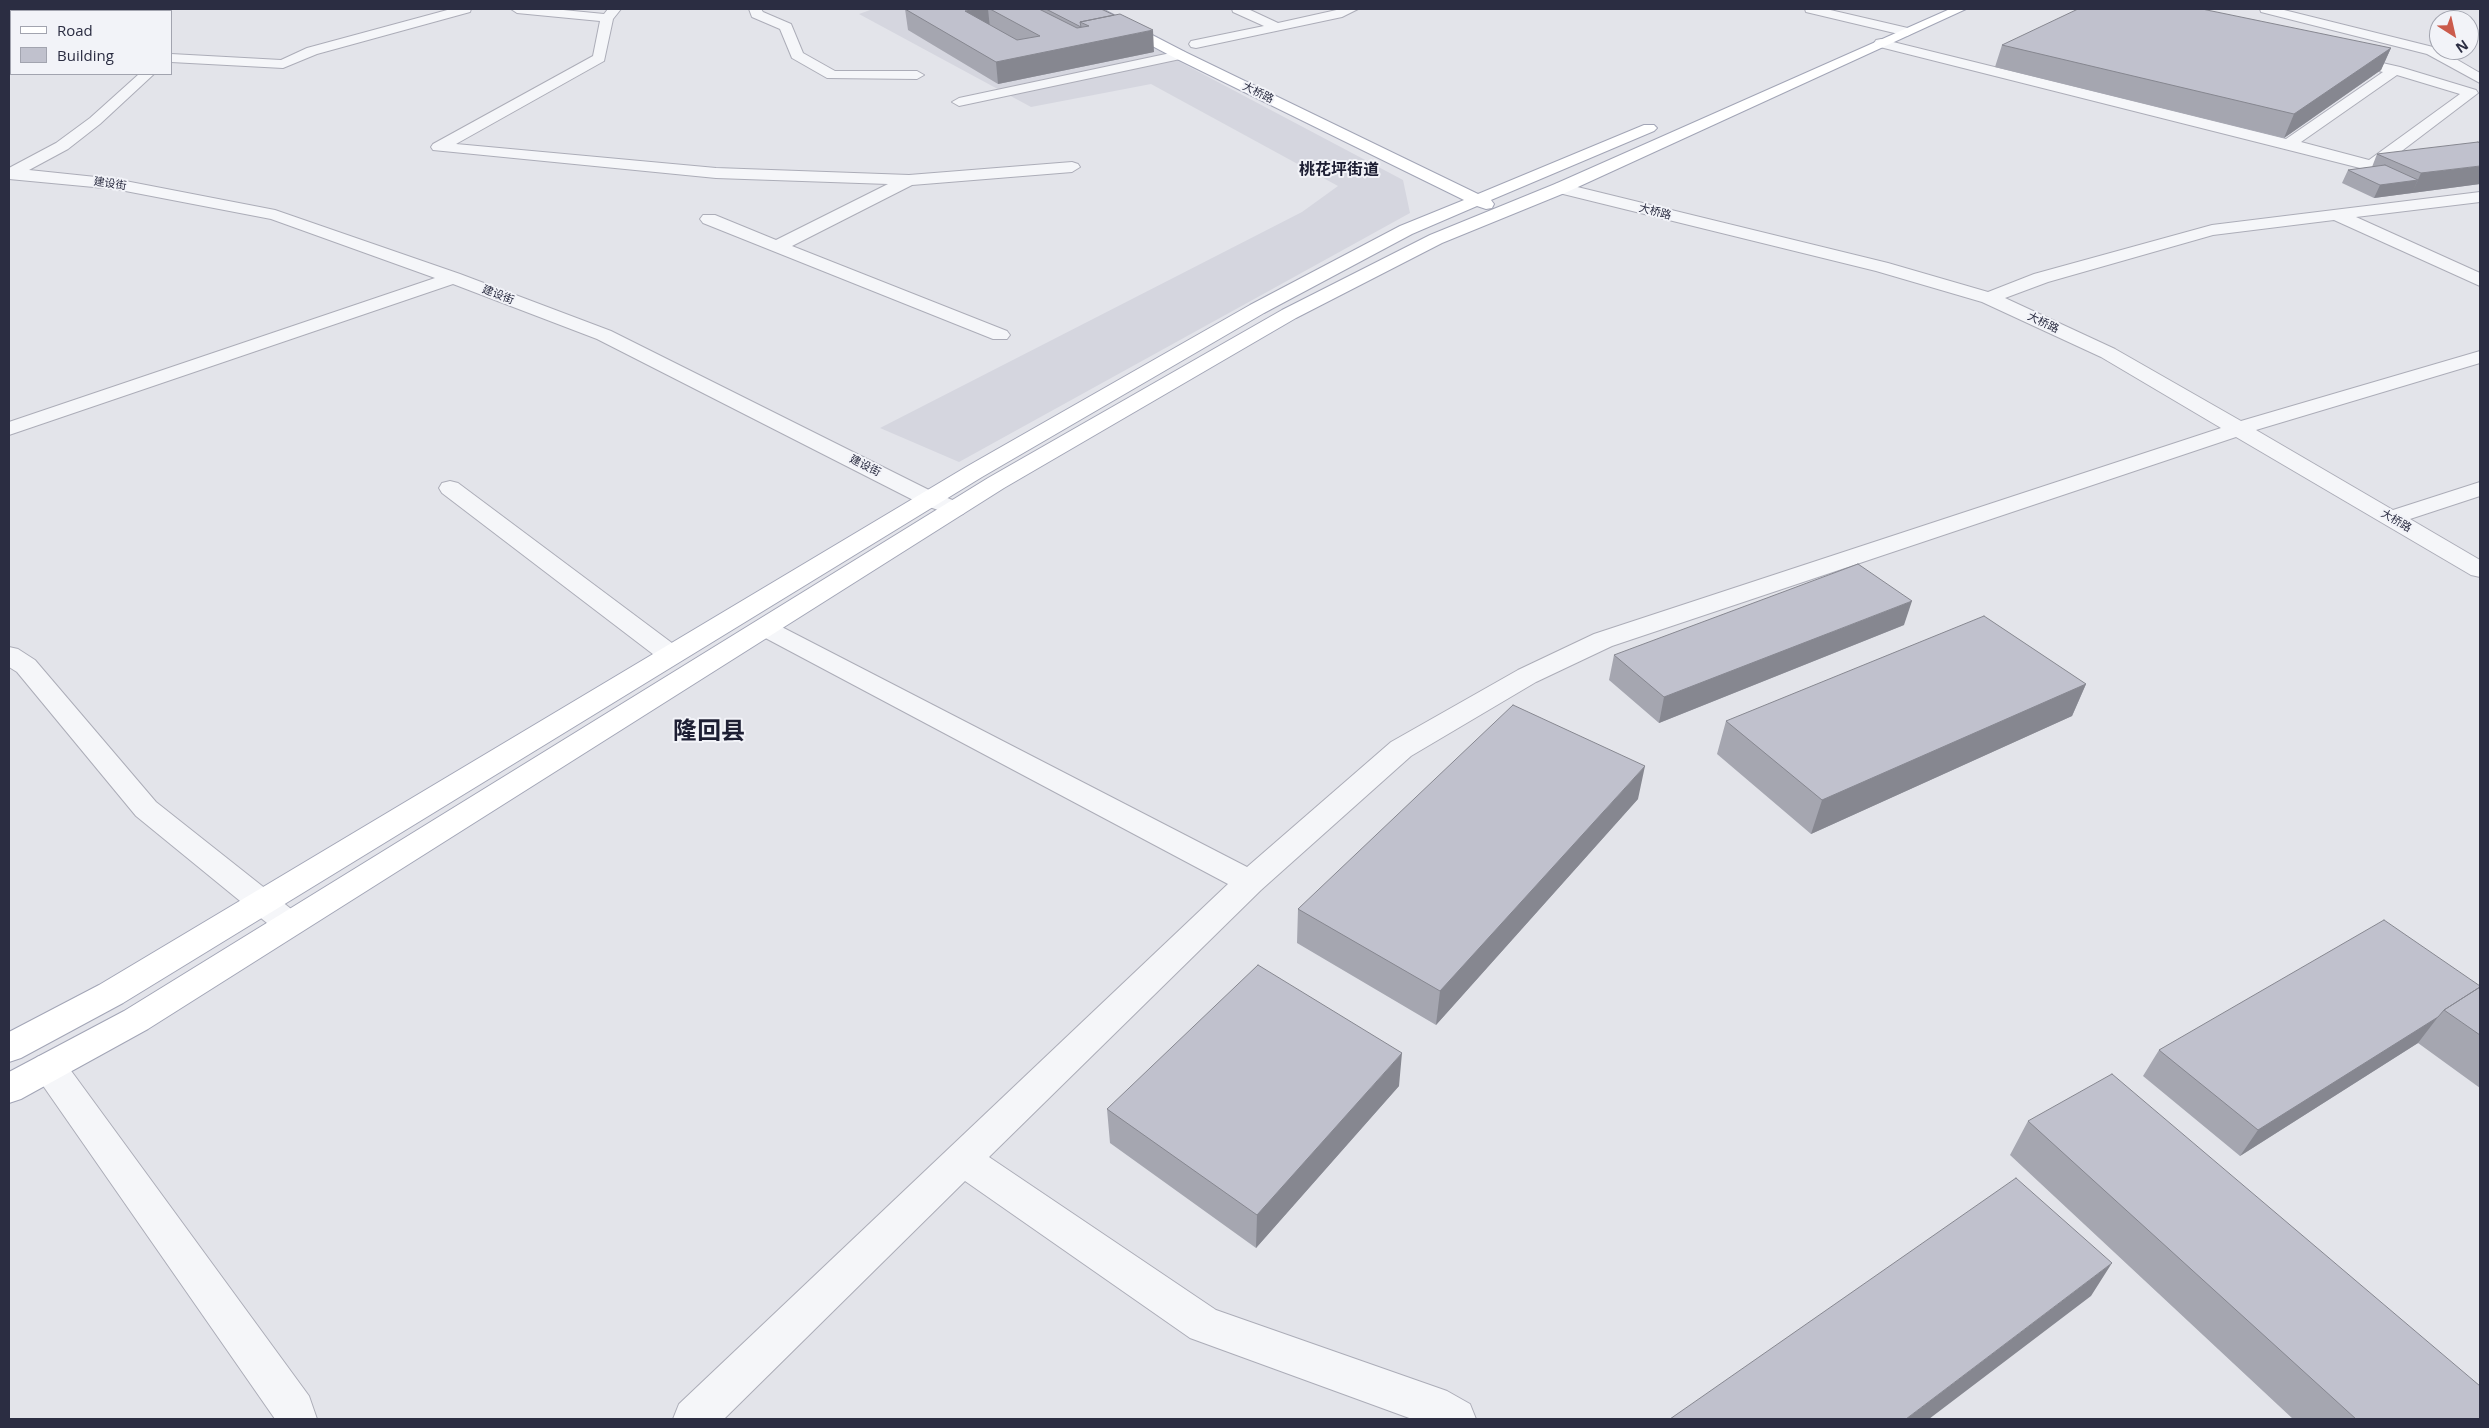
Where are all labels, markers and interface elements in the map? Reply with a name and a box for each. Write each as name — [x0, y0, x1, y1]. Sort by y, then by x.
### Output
legend — [10, 10, 172, 75]
north arrow — [2429, 10, 2479, 60]
text: Road — [57, 20, 93, 40]
text: N — [2452, 36, 2472, 58]
text: Building — [57, 45, 114, 65]
street label: 大桥路 — [1240, 80, 1276, 106]
district label: 桃花坪街道 — [1299, 160, 1379, 180]
street label: 建设街 — [93, 175, 127, 193]
street label: 大桥路 — [1637, 202, 1673, 222]
street label: 建设街 — [480, 283, 516, 307]
street label: 大桥路 — [2025, 310, 2061, 336]
street label: 建设街 — [847, 453, 883, 479]
street label: 大桥路 — [2378, 507, 2414, 535]
district label: 隆回县 — [673, 718, 745, 746]

